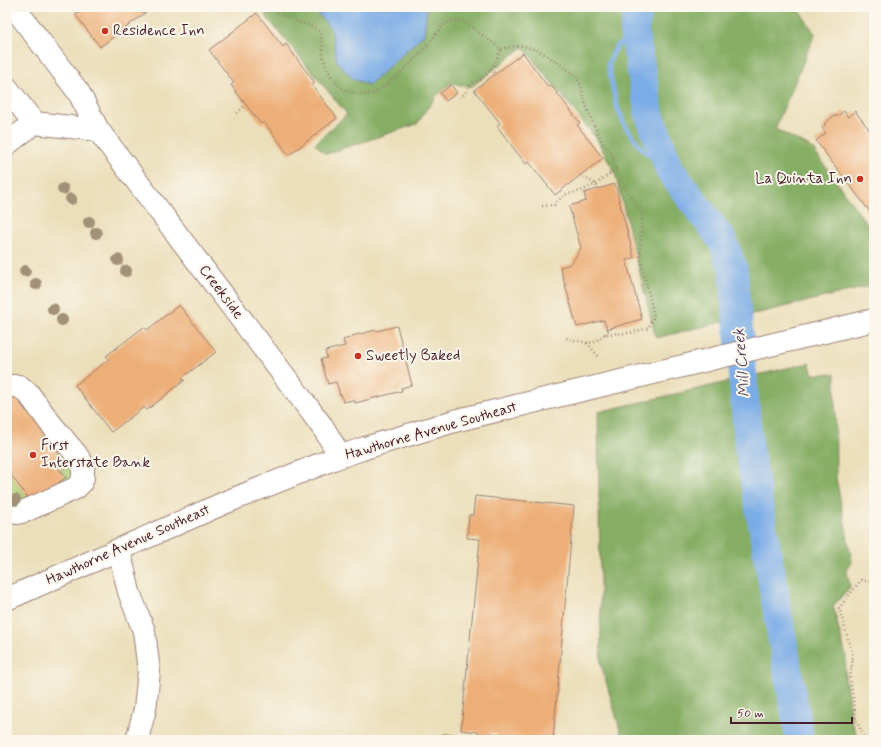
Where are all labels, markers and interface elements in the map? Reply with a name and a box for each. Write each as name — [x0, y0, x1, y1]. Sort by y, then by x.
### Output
place label: Residence Inn — [113, 21, 205, 41]
marker: Residence Inn — [100, 26, 110, 36]
place label: La Quinta Inn — [755, 169, 852, 189]
marker: La Quinta Inn — [855, 174, 865, 184]
street label: Creekside — [194, 261, 248, 323]
water label: Mill Creek — [729, 328, 755, 398]
place label: Sweetly Baked — [366, 346, 460, 366]
marker: Sweetly Baked — [353, 351, 363, 361]
street label: Hawthorne Avenue Southeast — [343, 397, 520, 465]
place label: First Interstate Bank — [41, 436, 150, 473]
marker: First Interstate Bank — [28, 450, 38, 460]
street label: Hawthorne Avenue Southeast — [43, 499, 214, 590]
scale bar — [731, 699, 852, 725]
text: 50 m — [737, 706, 764, 722]

